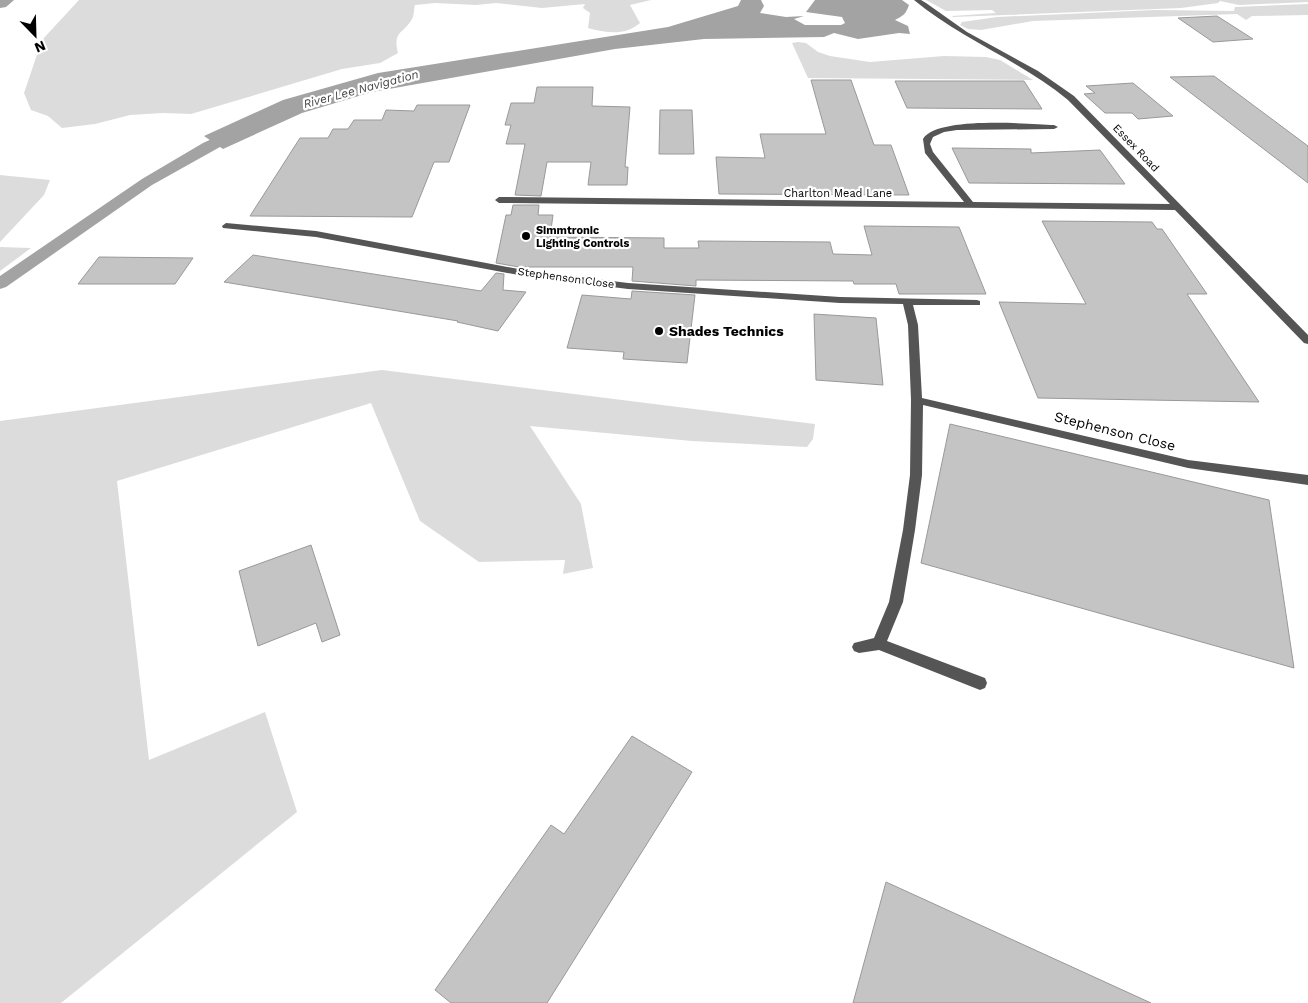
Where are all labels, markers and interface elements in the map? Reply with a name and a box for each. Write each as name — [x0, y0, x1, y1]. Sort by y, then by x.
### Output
north arrow — [10, 10, 60, 60]
text: N — [32, 38, 48, 56]
water label: River Lee Navigation — [302, 67, 420, 111]
street label: Essex Road — [1110, 122, 1162, 174]
street label: Charlton Mead Lane — [784, 187, 892, 200]
place label: Simmtronic Lighting Controls — [536, 224, 629, 250]
marker: Simmtronic Lighting Controls — [520, 230, 532, 242]
street label: Stephenson Close — [517, 265, 615, 291]
place label: Shades Technics — [669, 323, 784, 339]
marker: Shades Technics — [653, 325, 665, 337]
street label: Stephenson Close — [1053, 408, 1177, 454]

